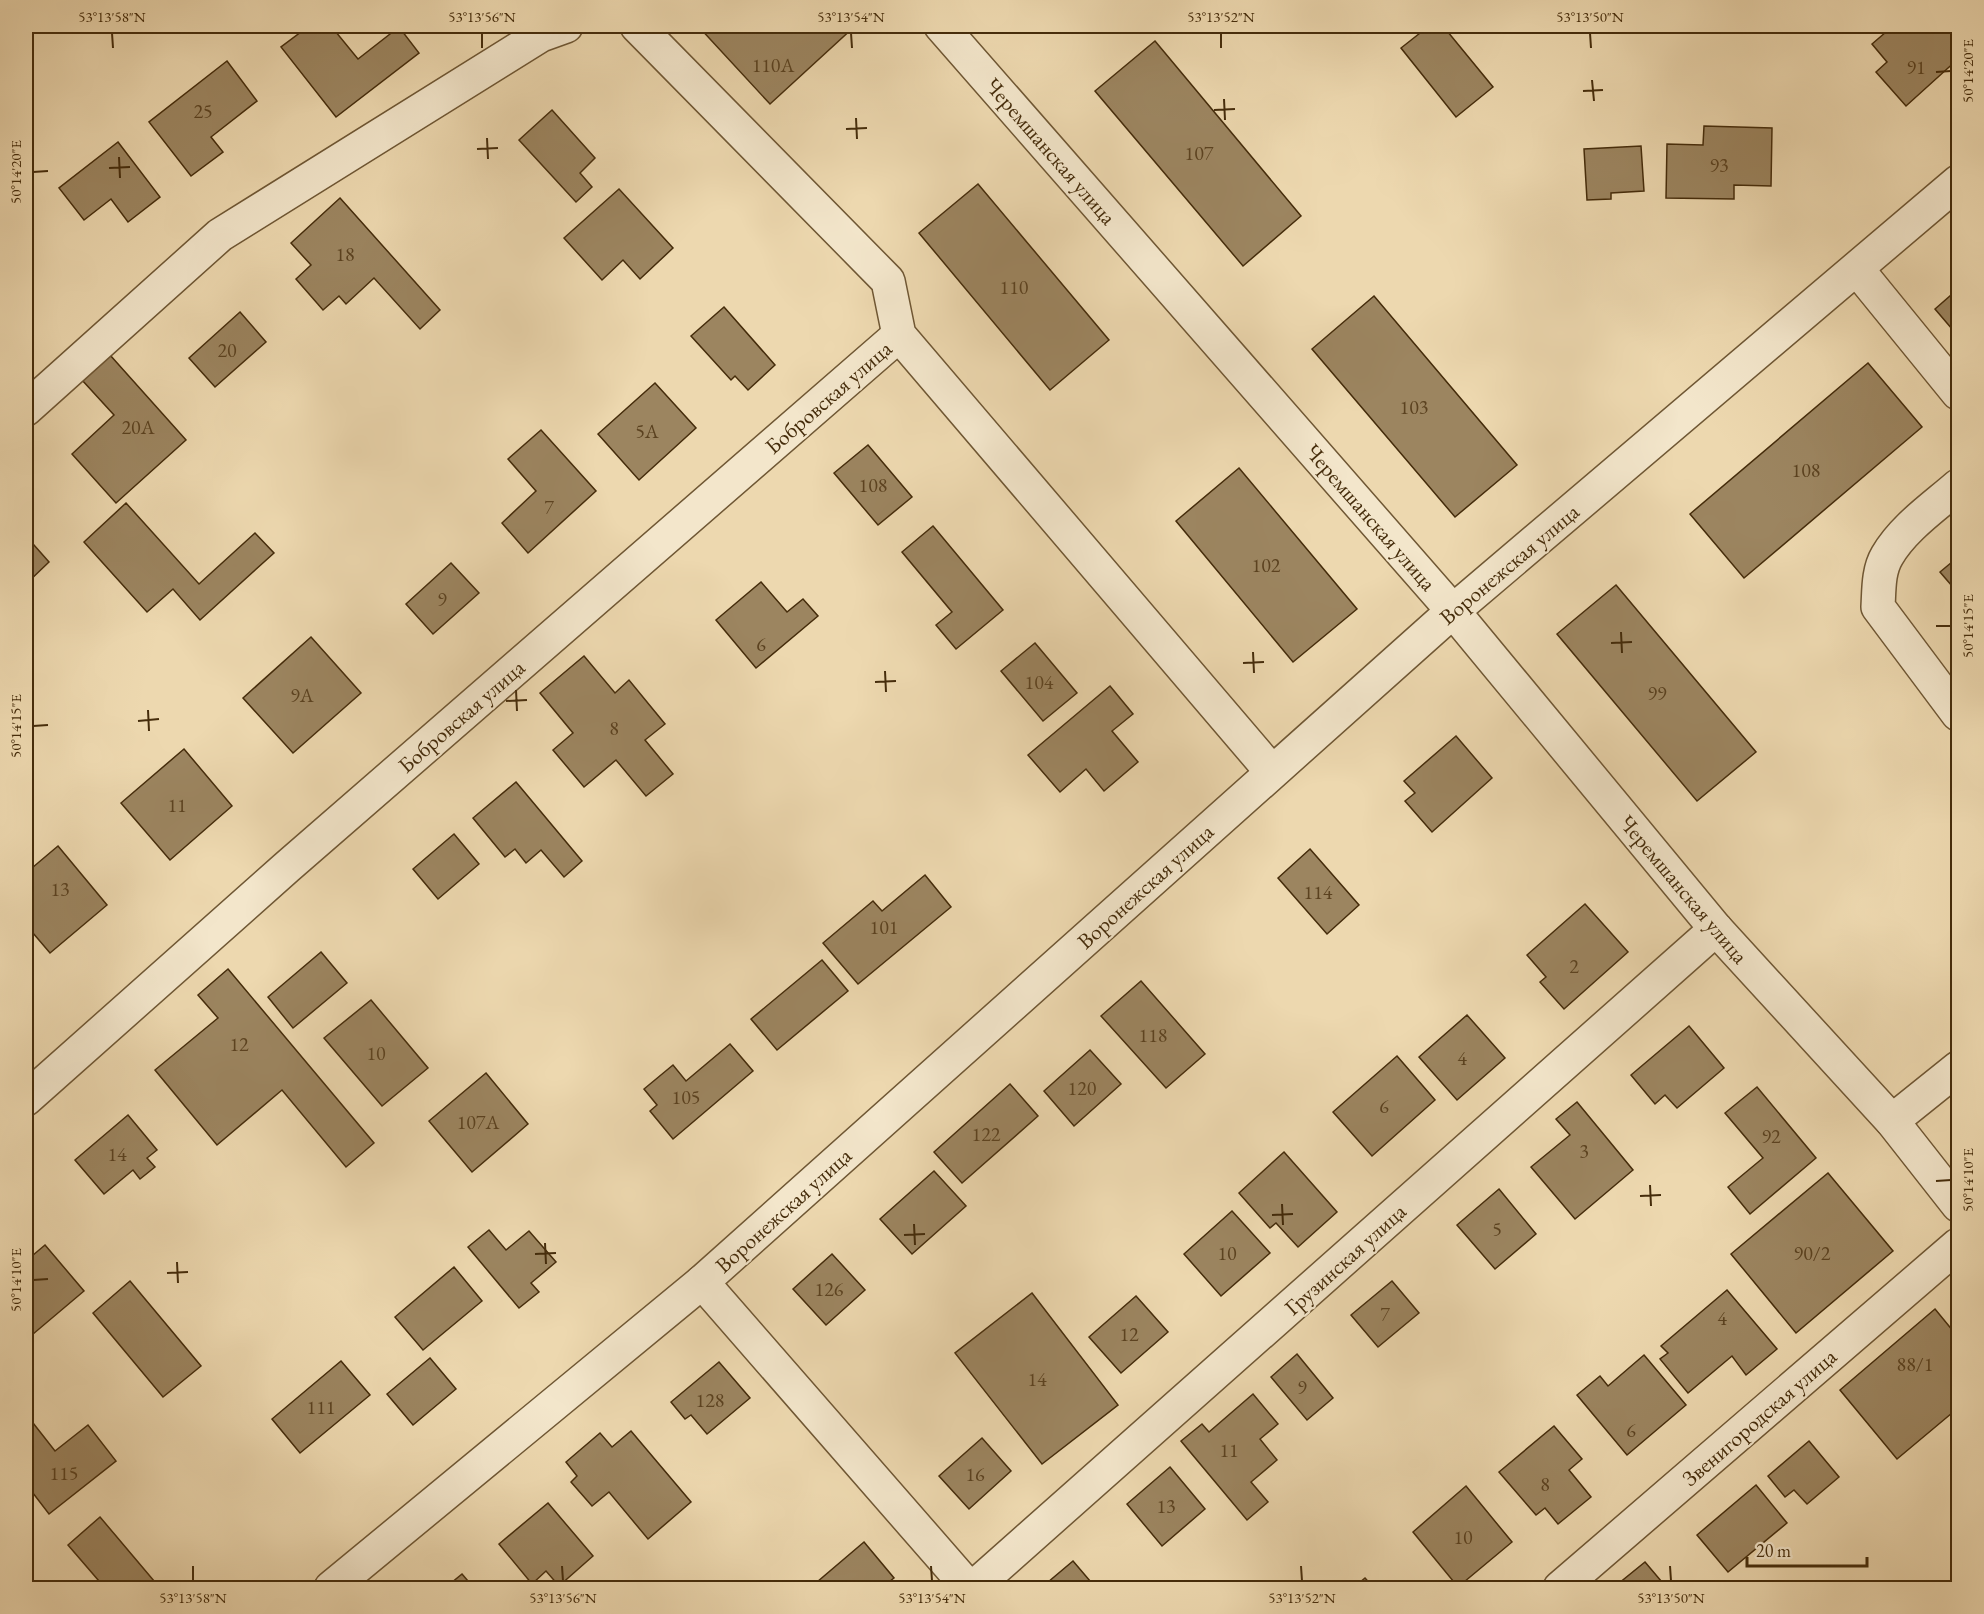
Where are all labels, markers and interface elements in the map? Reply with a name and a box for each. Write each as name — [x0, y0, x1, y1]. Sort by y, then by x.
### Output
text: 53°13'58"N — [78, 7, 146, 26]
text: 53°13'56"N — [448, 7, 516, 26]
text: 53°13'54"N — [817, 7, 885, 26]
text: 53°13'52"N — [1187, 7, 1255, 26]
text: 53°13'50"N — [1556, 7, 1624, 26]
text: 50°14'20"E — [1958, 38, 1977, 103]
house number: 110А — [752, 52, 794, 78]
house number: 91 — [1906, 54, 1926, 80]
street label: Черемшанская улица — [979, 72, 1123, 231]
house number: 25 — [193, 98, 213, 124]
text: 50°14'20"E — [6, 139, 25, 204]
house number: 107 — [1185, 140, 1214, 166]
house number: 93 — [1709, 152, 1729, 178]
house number: 18 — [335, 241, 355, 267]
house number: 110 — [1000, 274, 1029, 300]
street label: Бобровская улица — [759, 334, 898, 460]
house number: 20 — [217, 337, 237, 363]
house number: 103 — [1400, 394, 1428, 420]
house number: 20А — [121, 414, 155, 440]
house number: 5А — [635, 418, 659, 444]
street label: Черемшанская улица — [1299, 438, 1443, 597]
house number: 108 — [1792, 457, 1820, 483]
house number: 108 — [859, 472, 887, 498]
house number: 7 — [544, 494, 554, 520]
street label: Воронежская улица — [1433, 497, 1585, 631]
house number: 102 — [1252, 552, 1281, 578]
house number: 9 — [437, 586, 447, 612]
text: 50°14'15"E — [1958, 593, 1977, 658]
house number: 6 — [756, 631, 766, 657]
street label: Бобровская улица — [392, 653, 531, 779]
house number: 104 — [1025, 669, 1054, 695]
house number: 99 — [1647, 680, 1667, 706]
house number: 9А — [290, 682, 314, 708]
text: 50°14'15"E — [6, 693, 25, 758]
house number: 8 — [609, 715, 619, 741]
house number: 11 — [167, 792, 187, 818]
street label: Черемшанская улица — [1613, 809, 1755, 970]
street label: Воронежская улица — [1071, 817, 1220, 955]
house number: 13 — [50, 876, 70, 902]
house number: 114 — [1304, 879, 1333, 905]
house number: 101 — [870, 914, 898, 940]
house number: 2 — [1569, 953, 1579, 979]
house number: 118 — [1139, 1022, 1167, 1048]
house number: 12 — [229, 1031, 249, 1057]
house number: 10 — [366, 1040, 386, 1066]
house number: 4 — [1457, 1045, 1467, 1071]
house number: 120 — [1068, 1075, 1097, 1101]
house number: 105 — [672, 1084, 700, 1110]
house number: 6 — [1379, 1093, 1389, 1119]
house number: 107А — [457, 1109, 499, 1135]
house number: 122 — [972, 1121, 1001, 1147]
house number: 92 — [1761, 1123, 1781, 1149]
house number: 3 — [1579, 1138, 1589, 1164]
house number: 14 — [107, 1141, 127, 1167]
street label: Воронежская улица — [709, 1141, 858, 1279]
text: 50°14'10"E — [1958, 1147, 1977, 1212]
street label: Грузинская улица — [1278, 1197, 1412, 1322]
house number: 5 — [1492, 1216, 1502, 1242]
house number: 10 — [1217, 1240, 1237, 1266]
house number: 90/2 — [1794, 1240, 1831, 1266]
text: 50°14'10"E — [6, 1247, 25, 1312]
house number: 126 — [815, 1276, 844, 1302]
house number: 7 — [1380, 1301, 1390, 1327]
house number: 4 — [1717, 1305, 1727, 1331]
house number: 12 — [1119, 1321, 1139, 1347]
street label: Звенигородская улица — [1676, 1342, 1843, 1493]
house number: 88/1 — [1897, 1351, 1933, 1377]
house number: 14 — [1027, 1366, 1047, 1392]
house number: 9 — [1297, 1374, 1307, 1400]
house number: 128 — [696, 1387, 724, 1413]
house number: 111 — [307, 1394, 335, 1420]
house number: 6 — [1626, 1417, 1636, 1443]
house number: 11 — [1219, 1437, 1239, 1463]
house number: 115 — [50, 1460, 78, 1486]
house number: 16 — [965, 1461, 985, 1487]
house number: 8 — [1540, 1471, 1550, 1497]
house number: 13 — [1156, 1493, 1176, 1519]
house number: 10 — [1453, 1524, 1473, 1550]
scale bar — [1747, 1530, 1867, 1568]
text: 20 m — [1756, 1539, 1791, 1562]
text: 53°13'58"N — [159, 1588, 227, 1607]
text: 53°13'56"N — [529, 1588, 597, 1607]
text: 53°13'54"N — [898, 1588, 966, 1607]
text: 53°13'52"N — [1268, 1588, 1336, 1607]
text: 53°13'50"N — [1637, 1588, 1705, 1607]

